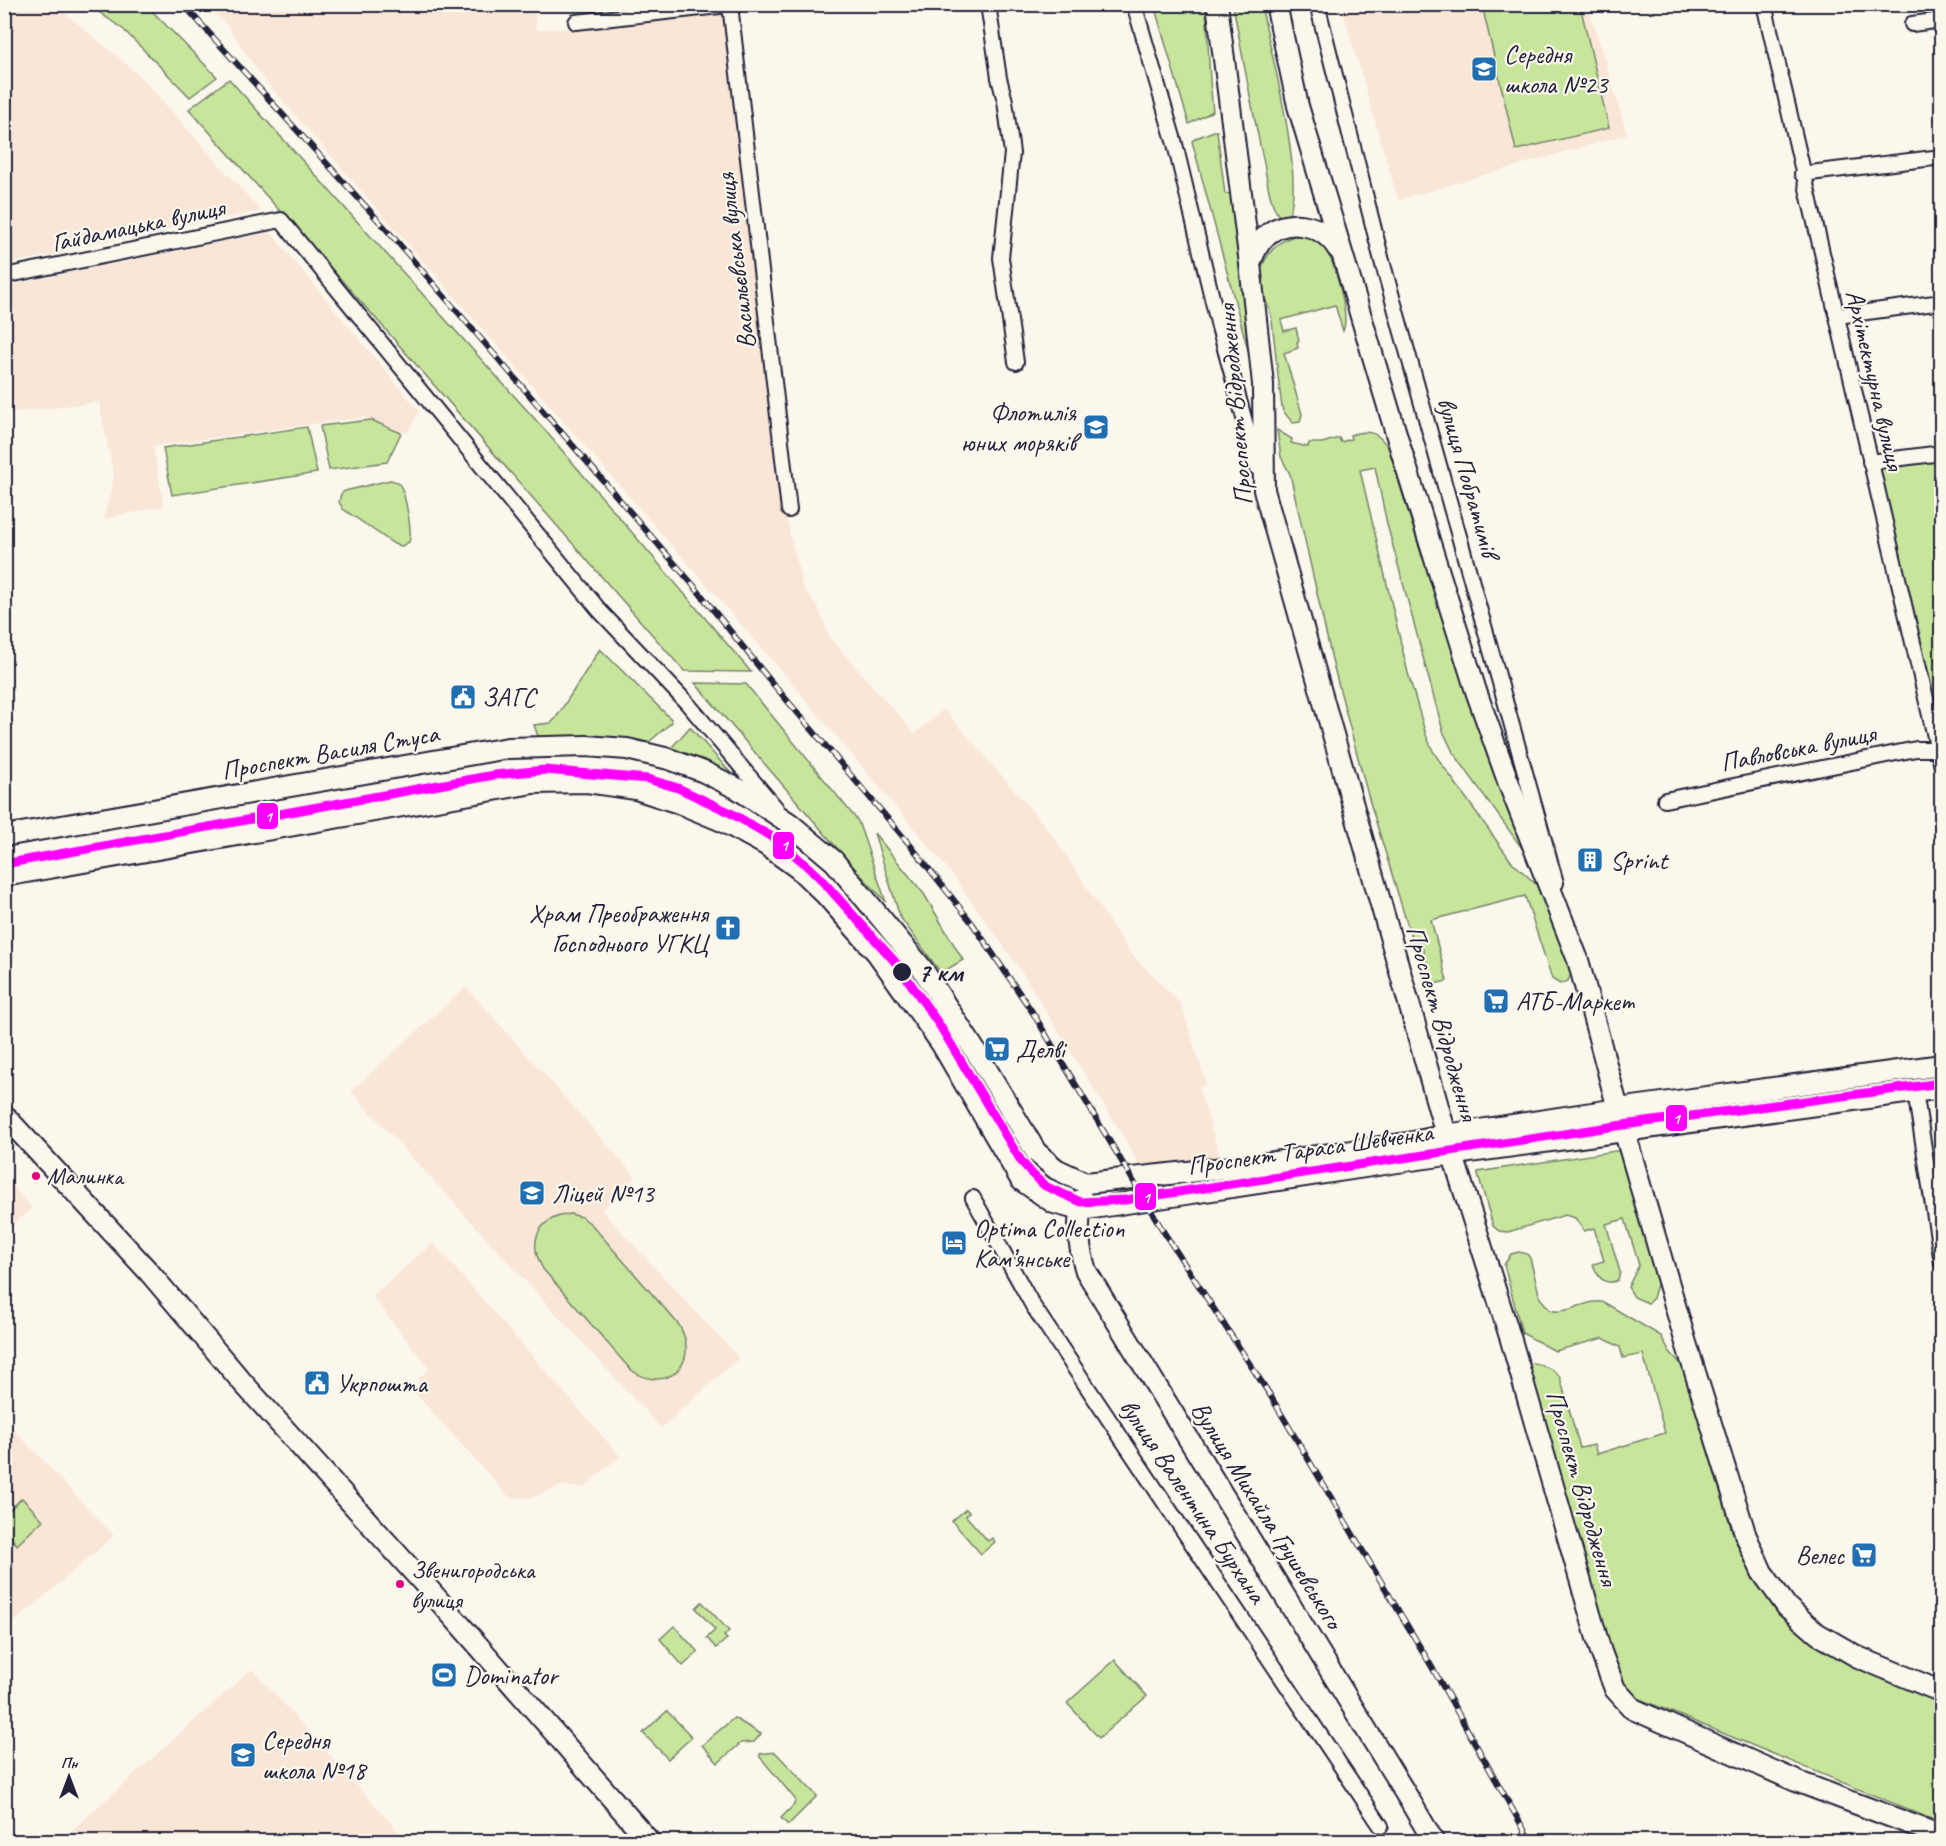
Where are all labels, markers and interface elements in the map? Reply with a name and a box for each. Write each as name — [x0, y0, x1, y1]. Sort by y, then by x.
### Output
place label: Середня школа №23 — [1504, 38, 1610, 101]
school or university icon: Середня школа №23 — [1469, 54, 1499, 84]
street label: Васильєвська вулиця — [709, 170, 763, 351]
street label: Гайдамацька вулиця — [49, 190, 229, 259]
street label: Архітектурна вулиця — [1838, 287, 1912, 475]
street label: Проспект Відродження — [1210, 301, 1260, 507]
street label: вулиця Побратимів — [1429, 393, 1508, 567]
place label: Флотилія юних моряків — [961, 396, 1082, 459]
school or university icon: Флотилія юних моряків — [1081, 412, 1111, 442]
place label: ЗАГС — [482, 681, 539, 714]
public building icon: ЗАГС — [448, 682, 478, 712]
street label: Проспект Василя Стуса — [219, 716, 443, 787]
street label: Павловська вулиця — [1718, 716, 1880, 779]
line badge: 1 — [256, 802, 279, 830]
text: 1 — [264, 807, 273, 827]
line badge: 1 — [772, 831, 795, 860]
text: 1 — [780, 836, 789, 856]
place label: Sprint — [1610, 844, 1669, 877]
building icon: Sprint — [1575, 845, 1605, 875]
place label: Храм Преображення Господнього УГКЦ — [529, 897, 711, 960]
church icon: Храм Преображення Господнього УГКЦ — [713, 913, 743, 943]
street label: Проспект Відродження — [1398, 922, 1486, 1126]
place label: 7 км — [918, 956, 964, 989]
marker: 7 км — [891, 961, 913, 983]
place label: АТБ-Маркет — [1516, 985, 1636, 1018]
supermarket icon: АТБ-Маркет — [1481, 986, 1511, 1016]
place label: Делві — [1016, 1033, 1068, 1066]
supermarket icon: Делві — [982, 1034, 1012, 1064]
line badge: 1 — [1665, 1104, 1688, 1132]
text: 1 — [1672, 1109, 1681, 1129]
street label: Проспект Тараса Шевченка — [1185, 1115, 1436, 1183]
place label: Малинка — [47, 1161, 125, 1191]
marker: Малинка — [30, 1170, 42, 1182]
place label: Ліцей №13 — [552, 1177, 656, 1210]
school or university icon: Ліцей №13 — [517, 1178, 547, 1208]
line badge: 1 — [1134, 1182, 1157, 1211]
text: 1 — [1142, 1188, 1151, 1208]
place label: Optima Collection Кам’янське — [974, 1212, 1125, 1275]
hotel icon: Optima Collection Кам’янське — [939, 1228, 969, 1258]
place label: Укрпошта — [336, 1367, 428, 1400]
public building icon: Укрпошта — [302, 1368, 332, 1398]
street label: Проспект Відродження — [1538, 1387, 1626, 1591]
street label: вулиця Валентина Бурхана — [1112, 1392, 1275, 1611]
street label: Вулиця Михайла Грушевського — [1184, 1395, 1352, 1637]
place label: Велес — [1796, 1539, 1845, 1572]
supermarket icon: Велес — [1849, 1540, 1879, 1570]
place label: Звенигородська вулиця — [411, 1555, 536, 1615]
marker: Звенигородська вулиця — [394, 1578, 406, 1590]
place label: Dominator — [464, 1659, 560, 1692]
sports icon: Dominator — [429, 1660, 459, 1690]
place label: Середня школа №18 — [262, 1724, 368, 1787]
school or university icon: Середня школа №18 — [228, 1740, 258, 1770]
north arrow — [39, 1747, 99, 1807]
text: Пн — [61, 1753, 78, 1773]

